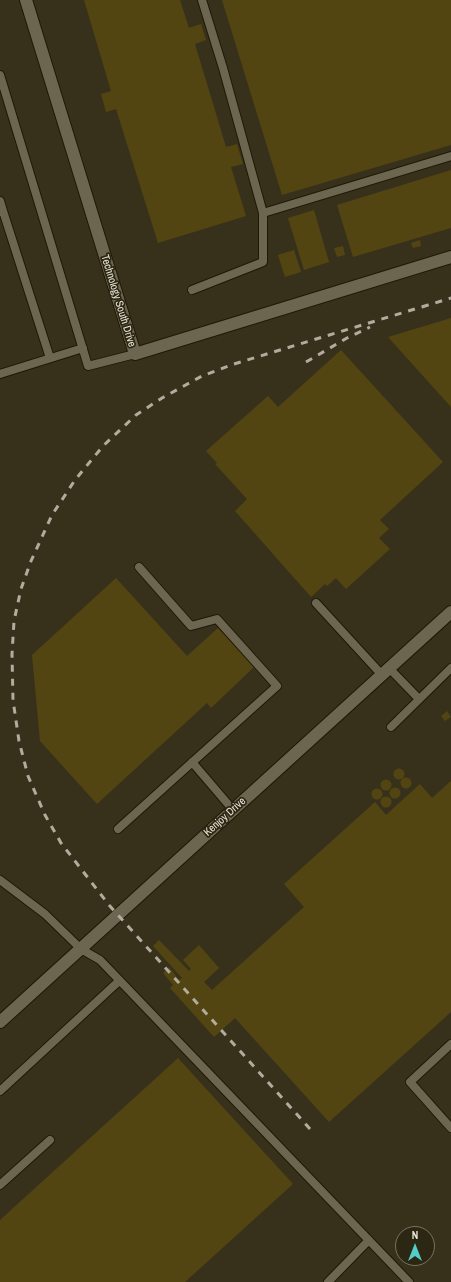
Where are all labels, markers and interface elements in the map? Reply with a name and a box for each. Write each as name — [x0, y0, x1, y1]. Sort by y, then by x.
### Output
street label: Technology South Drive — [98, 253, 138, 349]
street label: Kenjoy Drive — [201, 795, 249, 839]
north arrow — [395, 1226, 435, 1266]
text: N — [412, 1228, 418, 1242]

